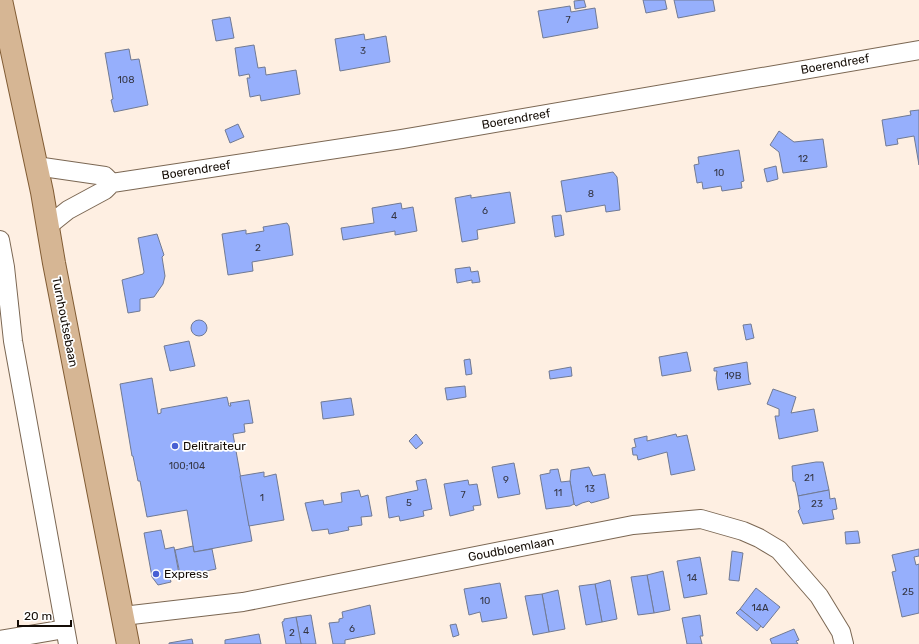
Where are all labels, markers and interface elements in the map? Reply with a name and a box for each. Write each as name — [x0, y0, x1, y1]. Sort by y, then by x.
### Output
house number: 7 — [565, 14, 571, 26]
house number: 3 — [360, 45, 366, 57]
street label: Boerendreef — [799, 51, 871, 77]
house number: 108 — [118, 74, 135, 86]
street label: Boerendreef — [480, 106, 552, 132]
house number: 12 — [798, 153, 808, 165]
street label: Boerendreef — [161, 158, 232, 182]
house number: 10 — [714, 167, 724, 179]
house number: 8 — [588, 188, 594, 200]
house number: 6 — [482, 205, 488, 217]
house number: 4 — [391, 210, 397, 222]
house number: 2 — [255, 242, 261, 254]
street label: Turnhoutsebaan — [49, 276, 81, 368]
house number: 19B — [725, 370, 742, 382]
place label: Delitraiteur — [183, 439, 246, 453]
marker: Delitraiteur — [170, 441, 180, 451]
house number: 100;104 — [169, 460, 205, 472]
house number: 21 — [804, 472, 814, 484]
house number: 9 — [503, 474, 509, 486]
house number: 13 — [585, 483, 595, 495]
house number: 11 — [554, 487, 562, 499]
house number: 7 — [460, 489, 466, 501]
house number: 1 — [260, 492, 264, 504]
house number: 5 — [406, 497, 412, 509]
house number: 23 — [811, 498, 823, 510]
street label: Goudbloemlaan — [467, 534, 555, 564]
place label: Express — [164, 567, 208, 581]
marker: Express — [151, 569, 161, 579]
house number: 14 — [687, 572, 697, 584]
house number: 25 — [902, 586, 914, 598]
house number: 10 — [480, 595, 490, 607]
scale bar — [18, 602, 71, 628]
house number: 14A — [751, 602, 769, 614]
text: 20 m — [24, 609, 52, 623]
house number: 6 — [349, 623, 355, 635]
house number: 4 — [303, 625, 309, 637]
house number: 2 — [289, 627, 295, 639]

